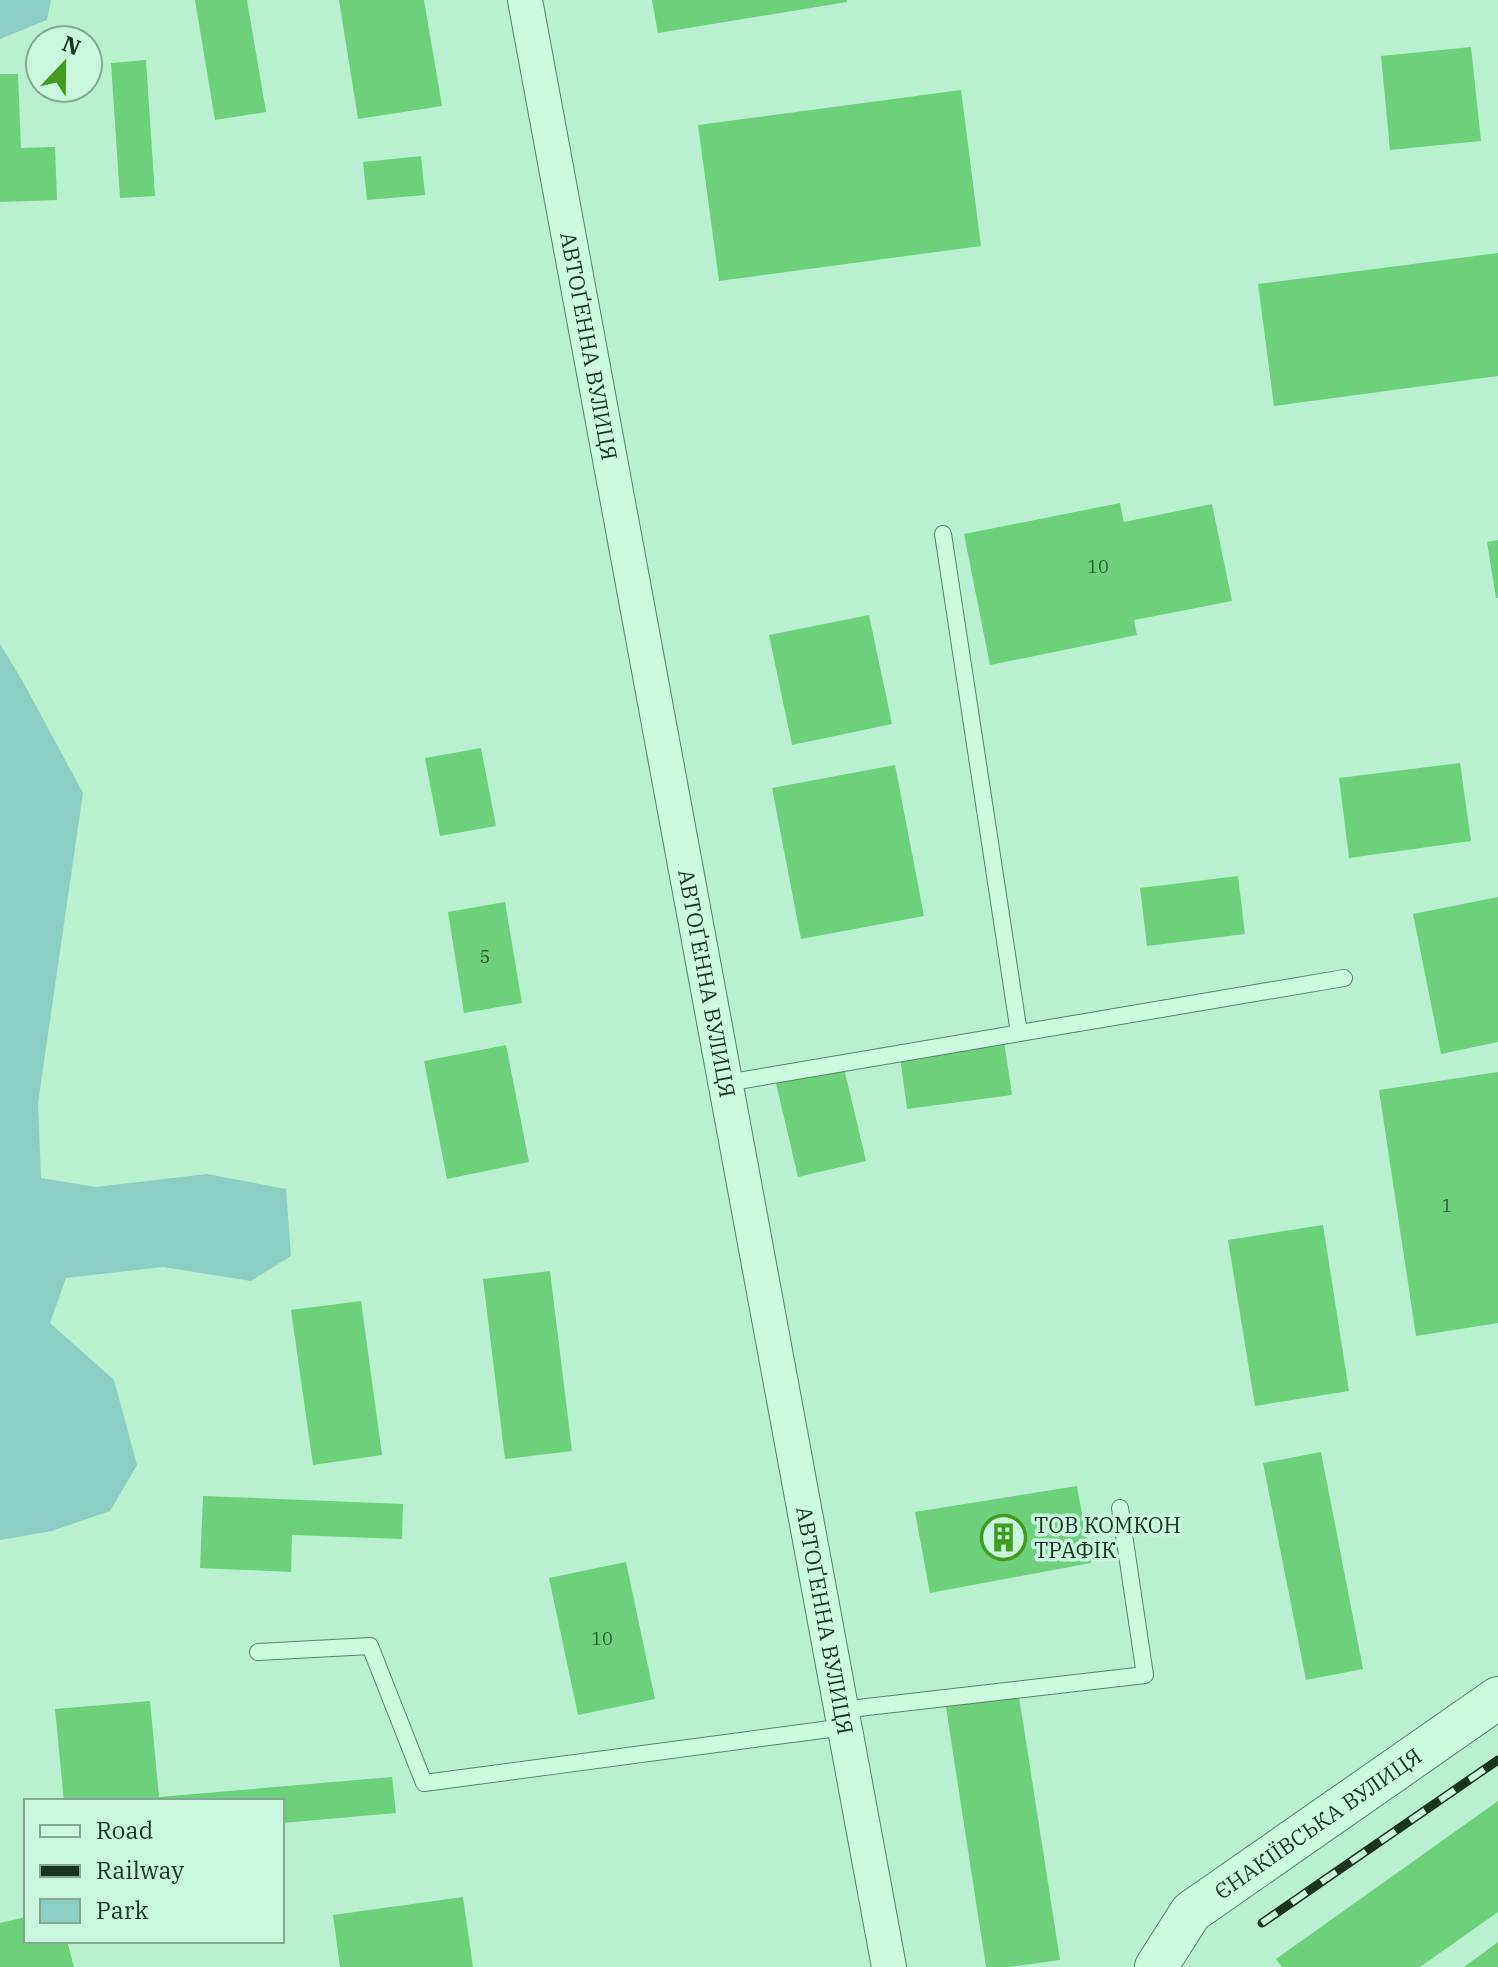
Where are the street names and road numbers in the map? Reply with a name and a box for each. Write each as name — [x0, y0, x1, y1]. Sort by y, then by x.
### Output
street label: АВТОҐЕННА ВУЛИЦЯ — [554, 230, 625, 463]
street label: АВТОҐЕННА ВУЛИЦЯ — [672, 867, 743, 1100]
street label: АВТОҐЕННА ВУЛИЦЯ — [790, 1504, 861, 1737]
street label: ЄНАКІЇВСЬКА ВУЛИЦЯ — [1208, 1741, 1427, 1905]

